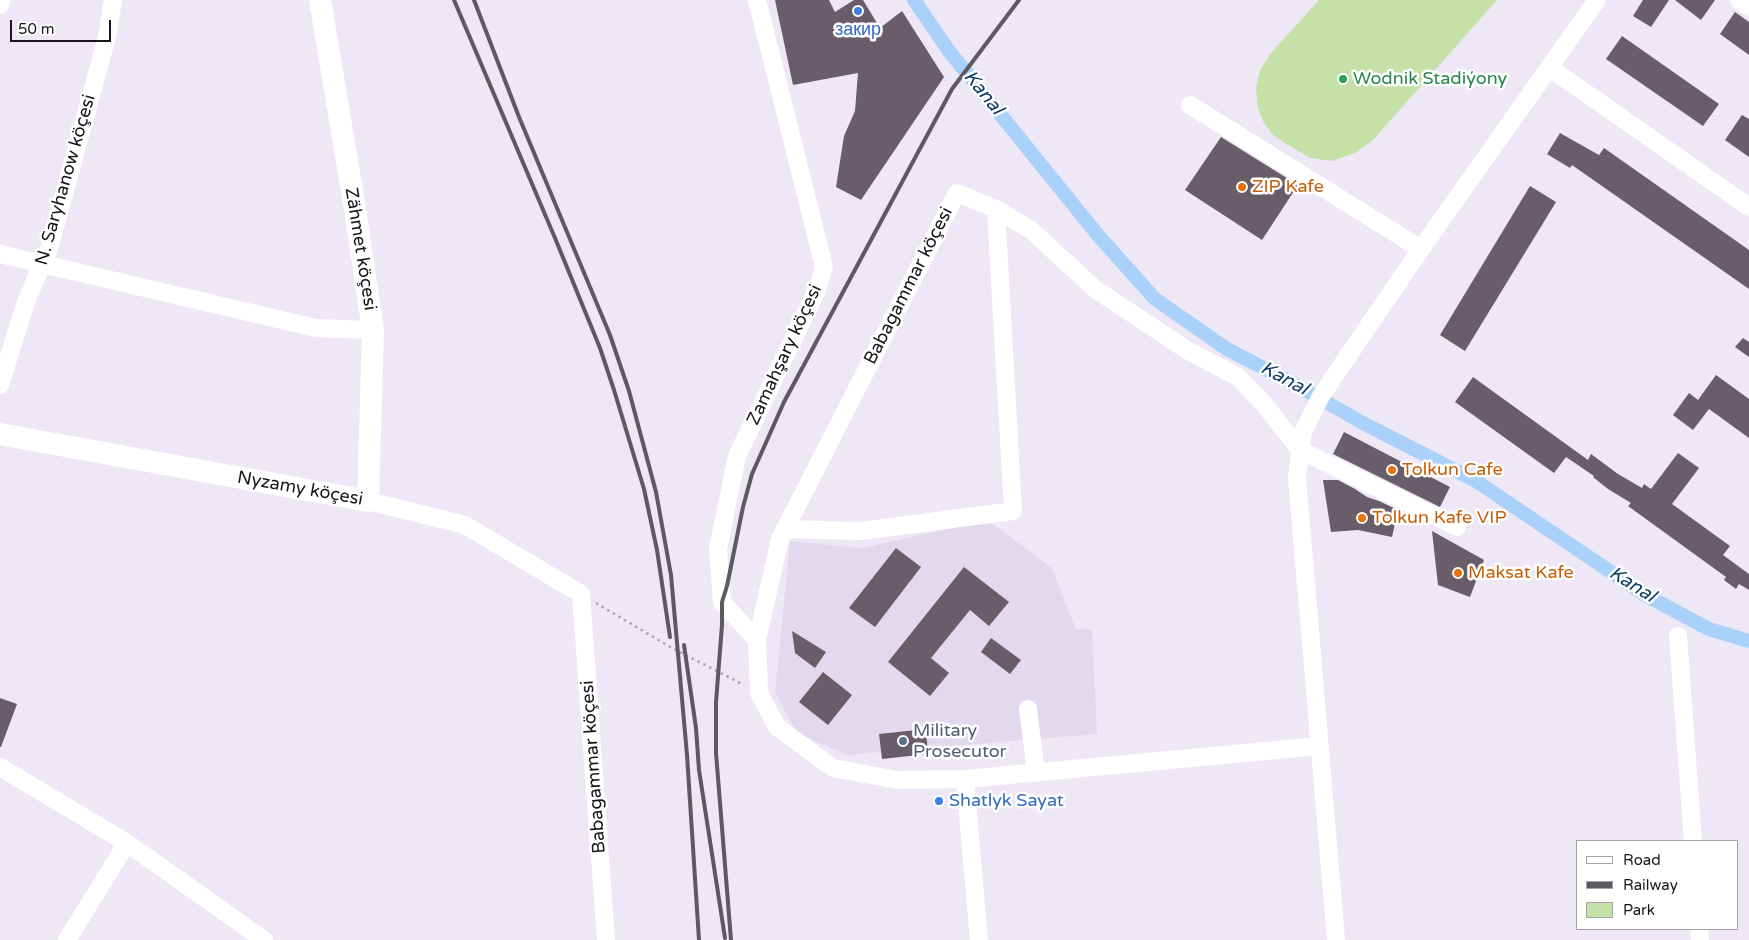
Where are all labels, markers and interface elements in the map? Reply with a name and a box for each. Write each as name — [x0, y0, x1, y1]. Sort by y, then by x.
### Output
marker: закир — [852, 5, 864, 17]
scale bar — [12, 10, 114, 42]
place label: закир — [835, 19, 881, 41]
text: 50 m — [18, 20, 55, 38]
water label: Kanal — [958, 66, 1008, 120]
place label: Wodnik Stadiýony — [1353, 68, 1507, 90]
marker: Wodnik Stadiýony — [1337, 73, 1349, 85]
street label: N. Saryhanow köçesi — [31, 92, 101, 268]
place label: ZIP Kafe — [1252, 176, 1324, 198]
marker: ZIP Kafe — [1236, 181, 1248, 193]
street label: Zähmet köçesi — [340, 186, 380, 312]
street label: Babagammar köçesi — [860, 204, 958, 368]
street label: Zamahşary köçesi — [743, 281, 827, 429]
water label: Kanal — [1256, 357, 1312, 401]
place label: Tolkun Cafe — [1402, 459, 1503, 481]
marker: Tolkun Cafe — [1386, 464, 1398, 476]
street label: Nyzamy köçesi — [236, 467, 364, 511]
place label: Tolkun Kafe VIP — [1372, 507, 1507, 529]
marker: Tolkun Kafe VIP — [1356, 512, 1368, 524]
place label: Maksat Kafe — [1468, 562, 1574, 584]
water label: Kanal — [1605, 562, 1659, 608]
marker: Maksat Kafe — [1452, 567, 1464, 579]
street label: Babagammar köçesi — [577, 680, 611, 854]
place label: Military Prosecutor — [913, 720, 1006, 762]
marker: Military Prosecutor — [897, 735, 909, 747]
place label: Shatlyk Sayat — [949, 790, 1064, 812]
marker: Shatlyk Sayat — [933, 795, 945, 807]
legend — [1576, 840, 1739, 930]
text: Road — [1623, 851, 1661, 869]
text: Railway — [1623, 876, 1678, 894]
text: Park — [1623, 901, 1655, 919]

